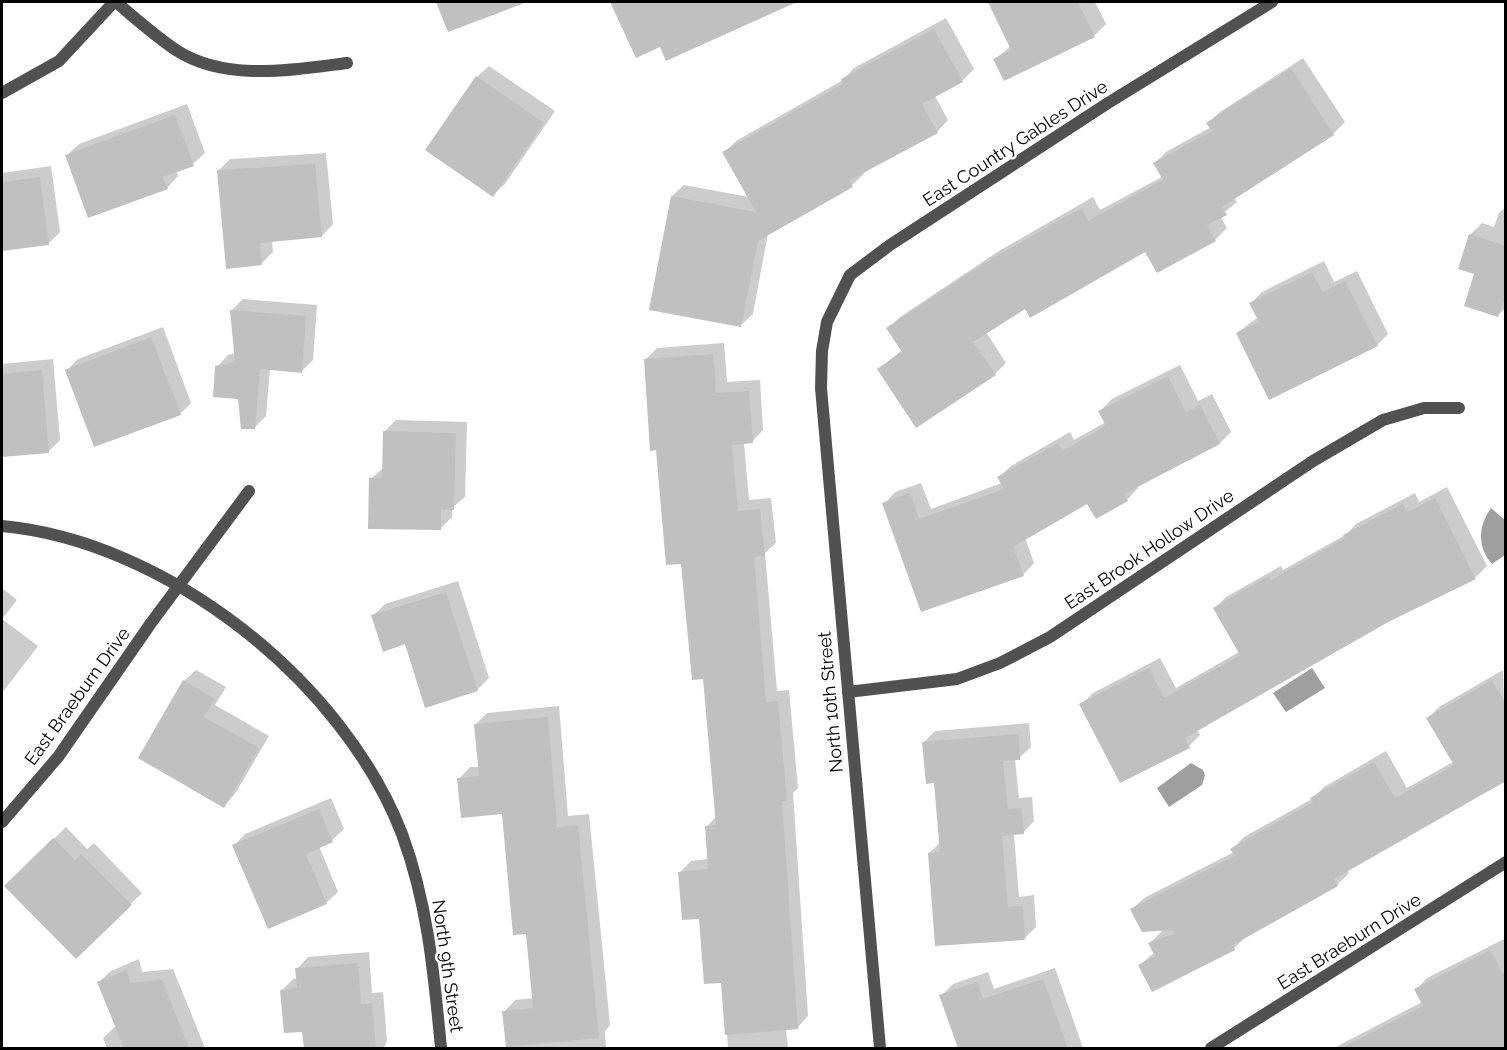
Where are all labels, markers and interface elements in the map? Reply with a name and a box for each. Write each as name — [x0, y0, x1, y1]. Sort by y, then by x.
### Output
street label: East Country Gables Drive — [919, 75, 1112, 211]
street label: East Brook Hollow Drive — [1061, 484, 1238, 613]
street label: East Braeburn Drive — [20, 623, 134, 769]
street label: North 10th Street — [813, 631, 847, 773]
street label: East Braeburn Drive — [1274, 888, 1425, 994]
street label: North 9th Street — [428, 898, 468, 1034]

